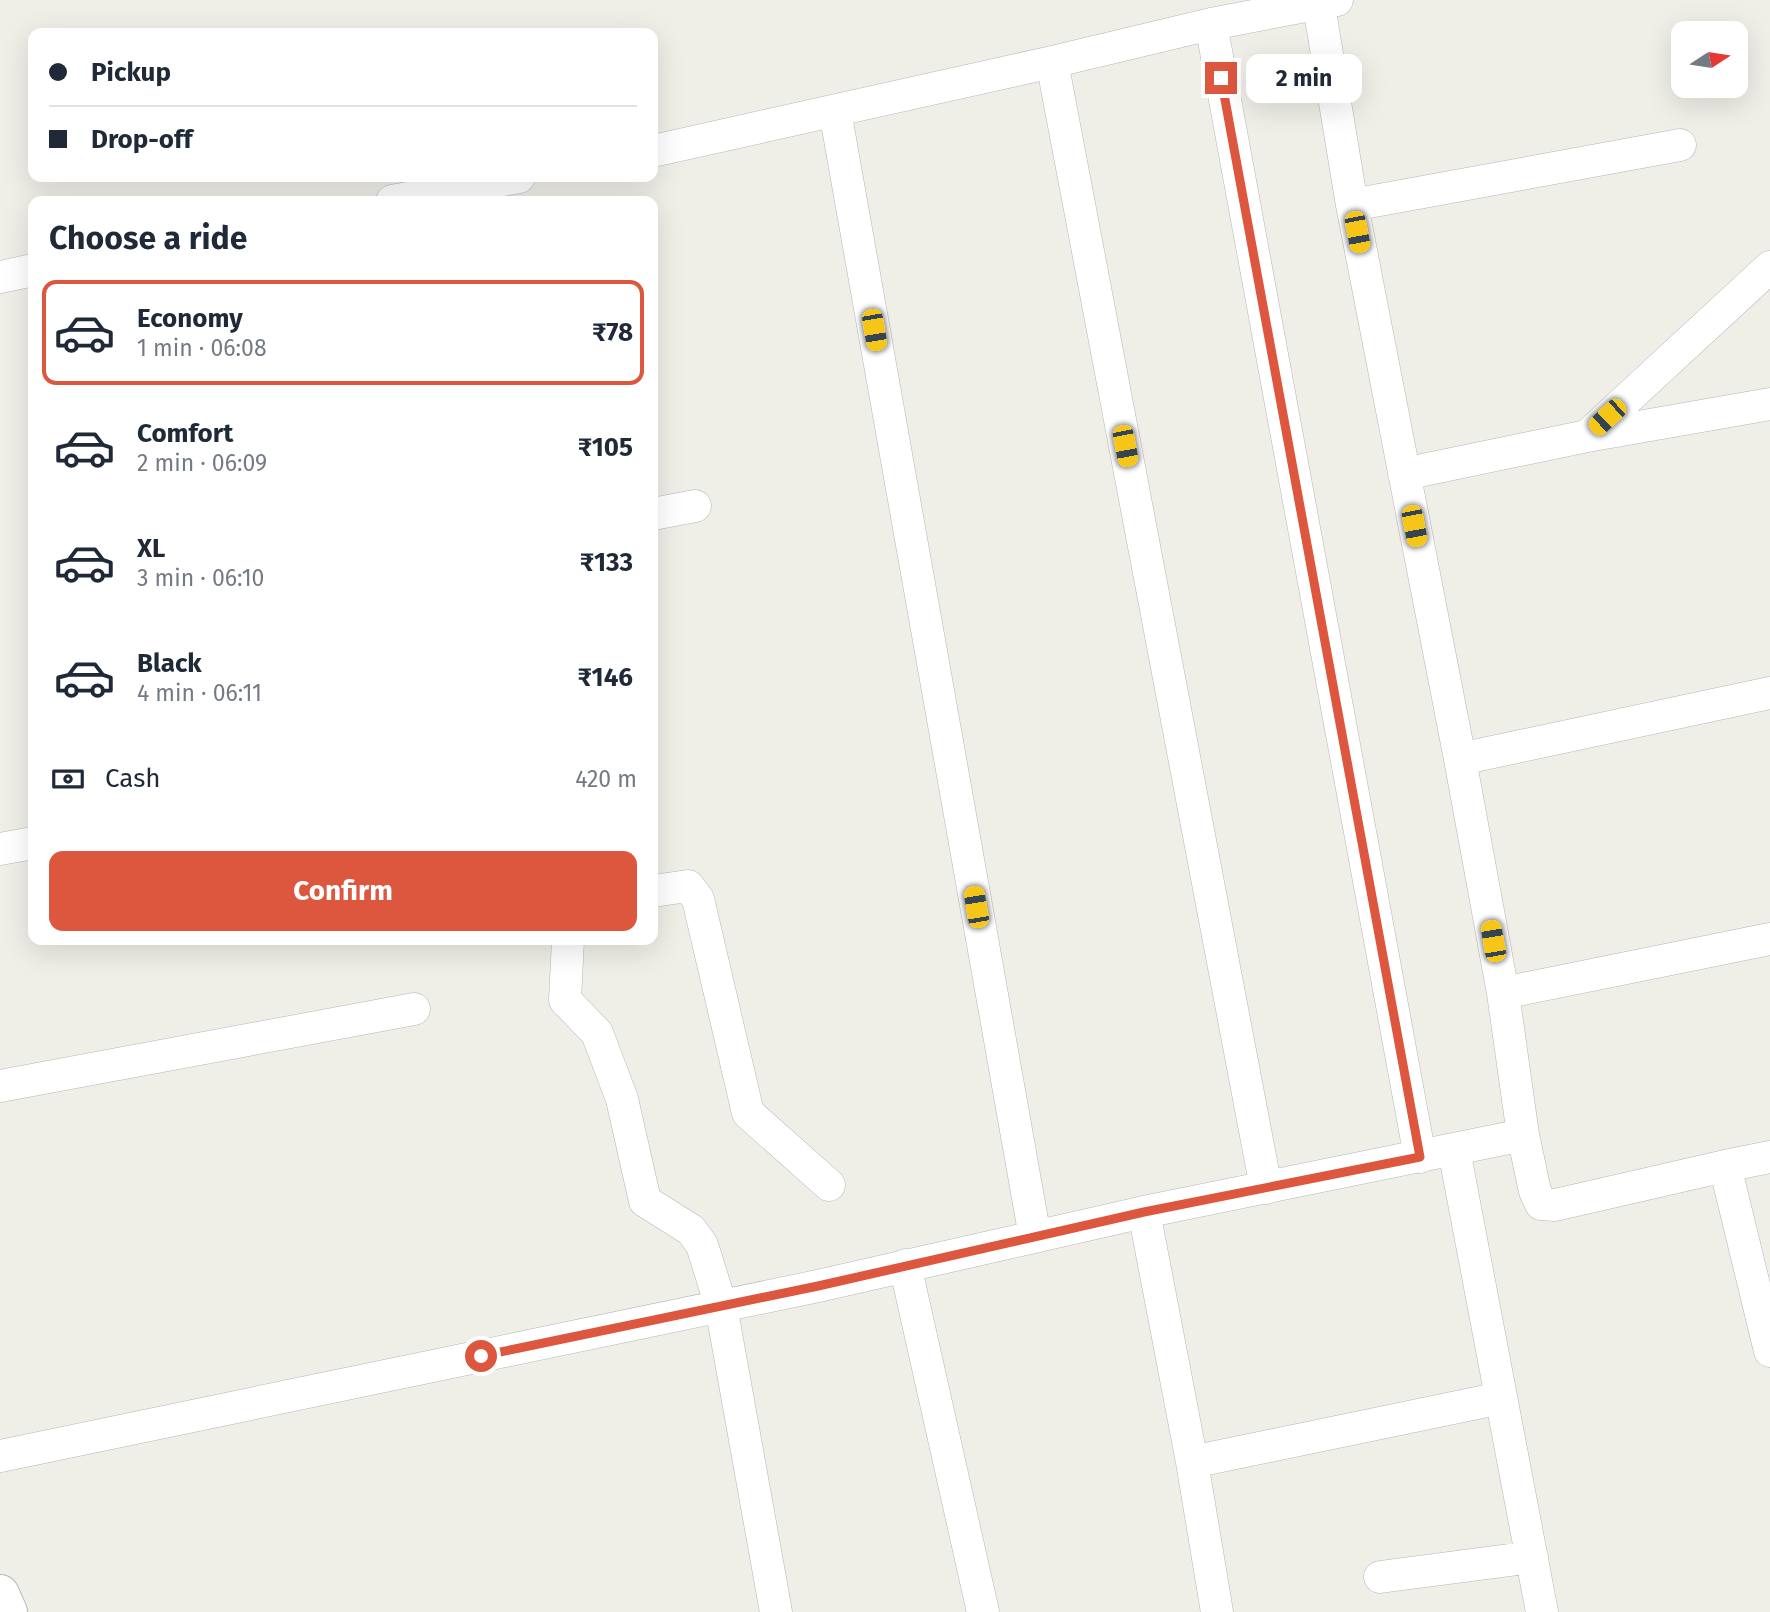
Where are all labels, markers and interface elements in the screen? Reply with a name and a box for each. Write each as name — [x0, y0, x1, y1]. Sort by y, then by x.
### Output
north arrow — [1671, 21, 1748, 98]
map controls — [1671, 21, 1748, 98]
callout: 2 min — [1246, 54, 1361, 102]
text: Pickup — [91, 57, 171, 88]
route end — [1205, 62, 1237, 94]
text: 2 min — [1276, 64, 1332, 92]
text: Drop-off — [91, 124, 193, 155]
car — [1343, 209, 1372, 255]
text: Choose a ride — [49, 219, 247, 257]
icon: car — [53, 301, 116, 364]
text: Economy — [137, 303, 243, 334]
car — [861, 307, 888, 353]
text: ₹78 — [592, 317, 633, 348]
text: 1 min · 06:08 — [137, 334, 267, 362]
car — [1585, 395, 1630, 439]
icon: car — [53, 416, 116, 479]
text: Comfort — [137, 418, 233, 449]
car — [1111, 423, 1140, 469]
text: ₹105 — [578, 432, 633, 463]
text: 2 min · 06:09 — [137, 449, 267, 477]
car — [1400, 503, 1429, 549]
icon: car — [53, 531, 116, 594]
text: XL — [137, 533, 165, 564]
text: ₹133 — [580, 547, 633, 578]
text: 3 min · 06:10 — [137, 564, 264, 592]
icon: car — [53, 646, 116, 709]
text: Black — [137, 648, 202, 679]
text: ₹146 — [577, 662, 633, 693]
text: 4 min · 06:11 — [137, 679, 262, 707]
icon: cash — [49, 760, 87, 798]
text: Cash — [105, 763, 161, 794]
text: 420 m — [575, 765, 637, 793]
button: Confirm — [49, 851, 637, 931]
car — [963, 884, 990, 930]
car — [1480, 918, 1507, 964]
route start — [465, 1340, 497, 1372]

